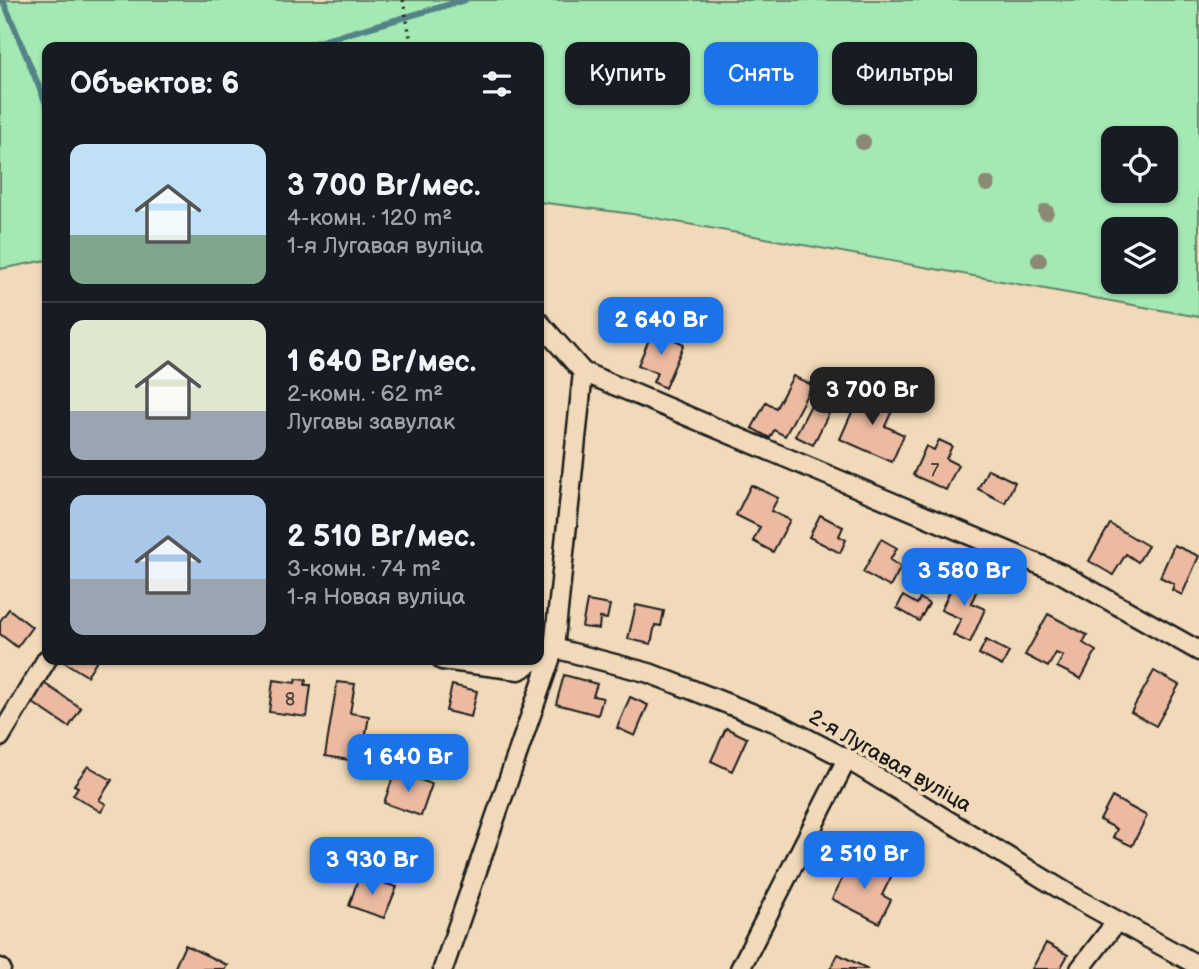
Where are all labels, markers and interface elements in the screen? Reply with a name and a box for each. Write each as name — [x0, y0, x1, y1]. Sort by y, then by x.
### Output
chip: Купить — [565, 42, 690, 105]
chip: Снять — [704, 42, 818, 105]
chip: Фильтры — [832, 42, 977, 105]
icon: filters — [478, 65, 516, 103]
text: Объектов: 6 — [70, 66, 239, 102]
map controls — [1101, 126, 1178, 294]
button: locate — [1101, 126, 1178, 203]
text: 3 700 Br/мес. — [287, 168, 481, 204]
icon: home — [126, 172, 210, 256]
text: 4-комн. · 120 m² — [287, 204, 452, 232]
button: layers — [1101, 217, 1178, 294]
text: 1-я Лугавая вуліца — [287, 232, 484, 260]
pin: 2 640 Br — [589, 298, 733, 357]
text: 2 640 Br — [614, 306, 708, 334]
text: 1 640 Br/мес. — [287, 344, 476, 380]
icon: home — [126, 348, 210, 432]
pin: 3 700 Br — [800, 368, 944, 427]
text: 3 700 Br — [826, 376, 918, 404]
text: 2-комн. · 62 m² — [287, 380, 443, 408]
text: Лугавы завулак — [287, 408, 455, 436]
house number: 7 — [931, 460, 940, 481]
text: 2 510 Br/мес. — [287, 519, 476, 555]
icon: home — [126, 523, 210, 607]
pin: 3 580 Br — [892, 548, 1036, 608]
text: 3-комн. · 74 m² — [287, 555, 441, 583]
text: 3 580 Br — [918, 557, 1010, 585]
text: 1-я Новая вуліца — [287, 583, 465, 611]
house number: 8 — [285, 689, 295, 710]
street label: 2-я Лугавая вуліца — [804, 704, 976, 818]
pin: 1 640 Br — [336, 734, 480, 794]
text: 1 640 Br — [363, 743, 453, 771]
pin: 2 510 Br — [792, 832, 936, 891]
pin: 3 930 Br — [300, 838, 444, 897]
text: 2 510 Br — [820, 840, 908, 868]
text: 3 930 Br — [326, 846, 418, 874]

